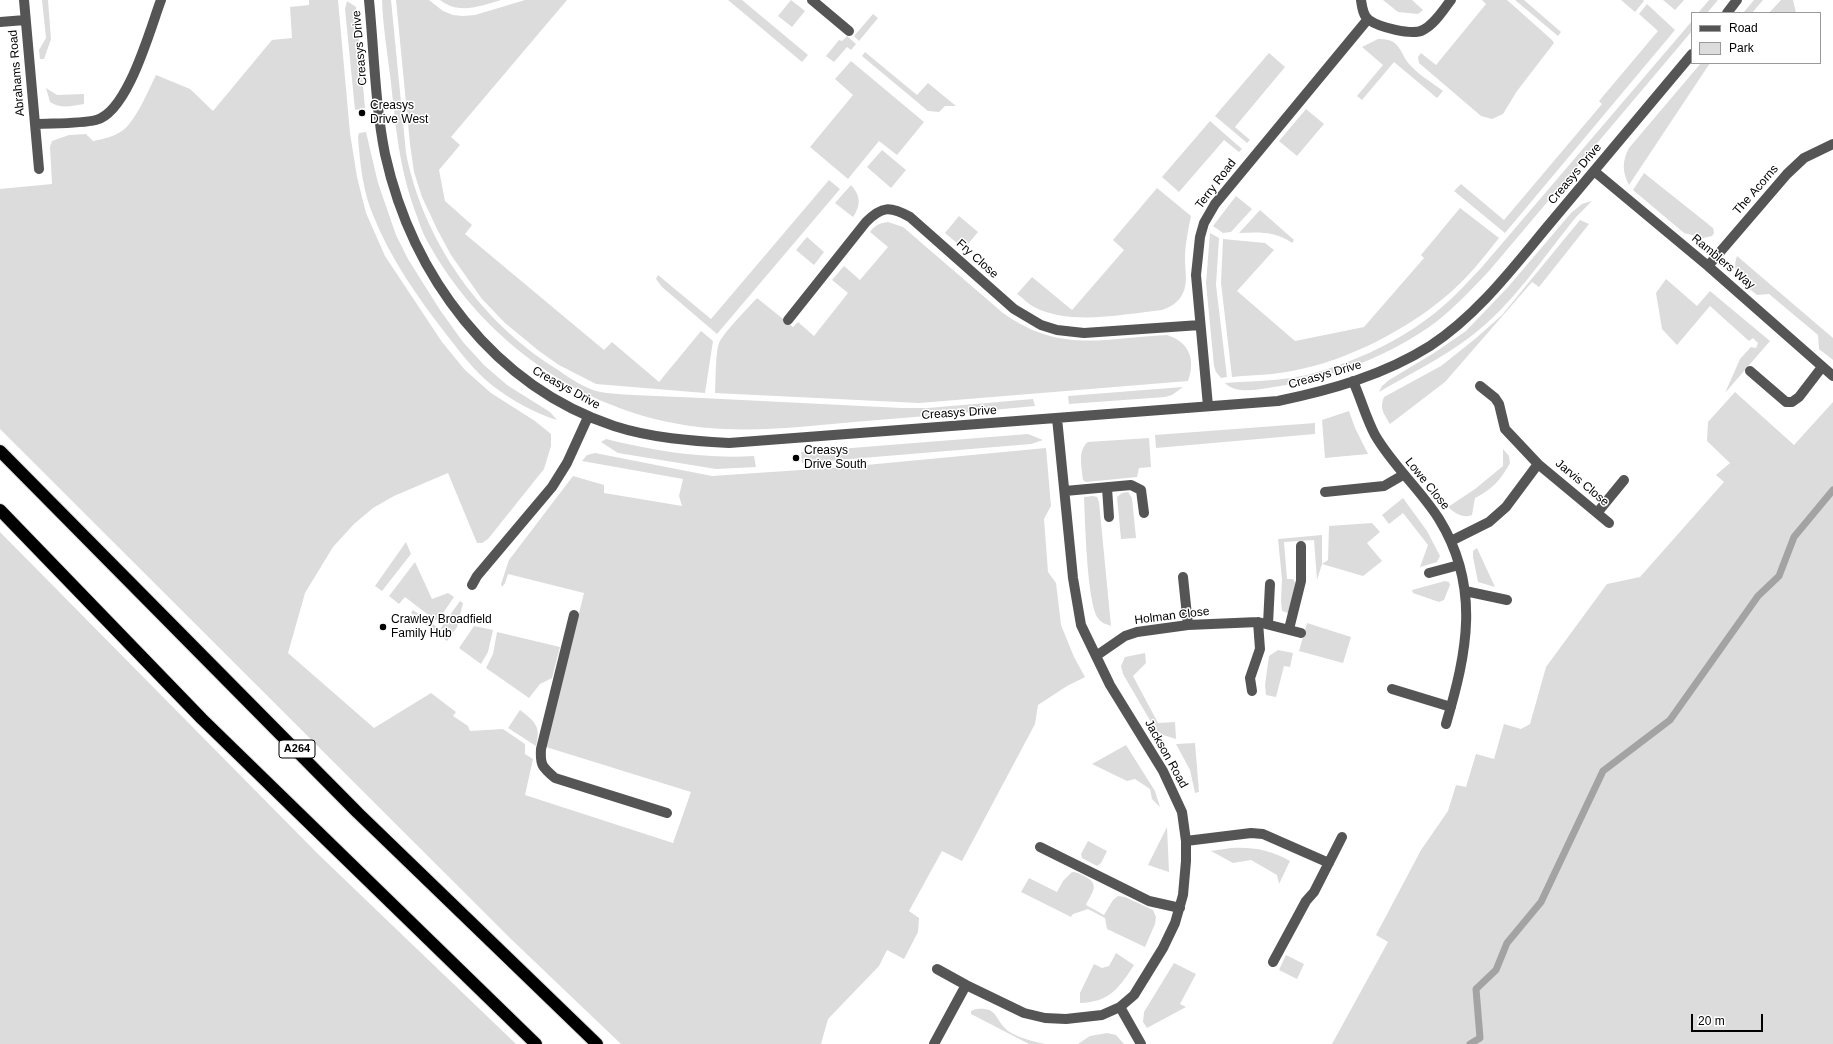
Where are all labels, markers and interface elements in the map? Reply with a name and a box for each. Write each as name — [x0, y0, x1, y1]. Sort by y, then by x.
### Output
street label: Creasys Drive — [350, 10, 370, 86]
legend — [1691, 12, 1821, 64]
text: Road — [1729, 21, 1758, 35]
street label: Abrahams Road — [6, 29, 28, 117]
text: Park — [1729, 41, 1754, 55]
place label: Creasys Drive West — [370, 99, 428, 127]
marker: Creasys Drive West — [357, 108, 367, 118]
street label: Creasys Drive — [1545, 141, 1605, 207]
street label: Terry Road — [1193, 156, 1239, 212]
street label: The Acorns — [1730, 162, 1782, 218]
street label: Ramblers Way — [1688, 231, 1758, 293]
street label: Fry Close — [953, 236, 1001, 282]
street label: Creasys Drive — [1287, 358, 1363, 392]
street label: Creasys Drive — [530, 363, 602, 413]
street label: Creasys Drive — [921, 403, 997, 423]
place label: Creasys Drive South — [804, 444, 867, 472]
marker: Creasys Drive South — [791, 453, 801, 463]
street label: Lowe Close — [1402, 455, 1452, 513]
street label: Jarvis Close — [1552, 456, 1612, 510]
street label: Holman Close — [1134, 604, 1210, 628]
place label: Crawley Broadfield Family Hub — [391, 613, 492, 641]
marker: Crawley Broadfield Family Hub — [378, 622, 388, 632]
street label: Jackson Road — [1141, 717, 1191, 791]
road number: A264 — [279, 740, 315, 758]
scale bar — [1693, 1006, 1765, 1032]
text: 20 m — [1698, 1014, 1725, 1028]

